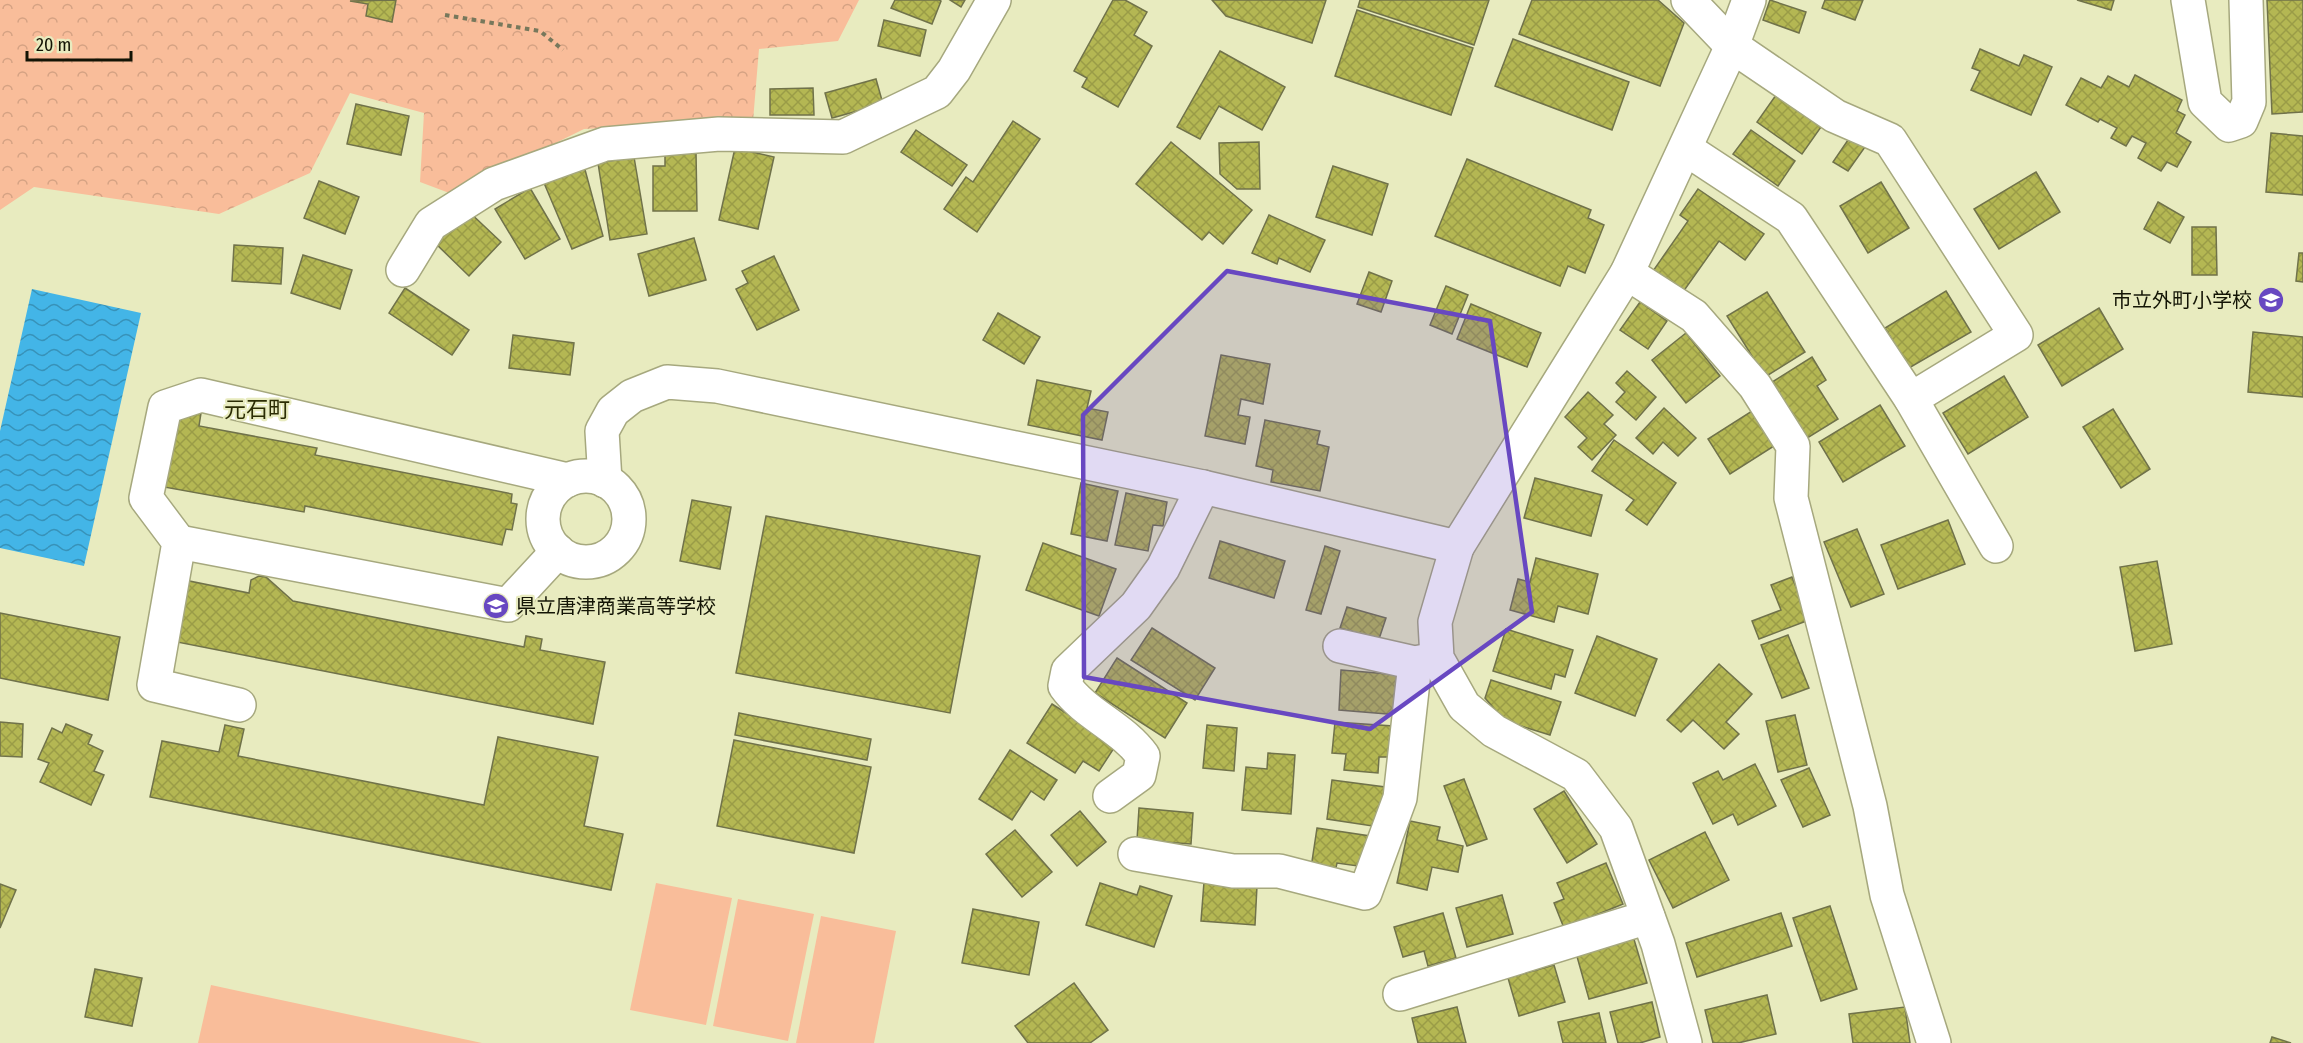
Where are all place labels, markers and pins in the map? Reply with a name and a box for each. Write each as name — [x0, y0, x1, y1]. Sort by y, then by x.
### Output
school or university icon: 市立外町小学校 — [2256, 285, 2286, 315]
place label: 市立外町小学校 — [2112, 288, 2252, 312]
school or university icon: 県立唐津商業高等学校 — [481, 591, 511, 621]
place label: 県立唐津商業高等学校 — [516, 594, 716, 618]

